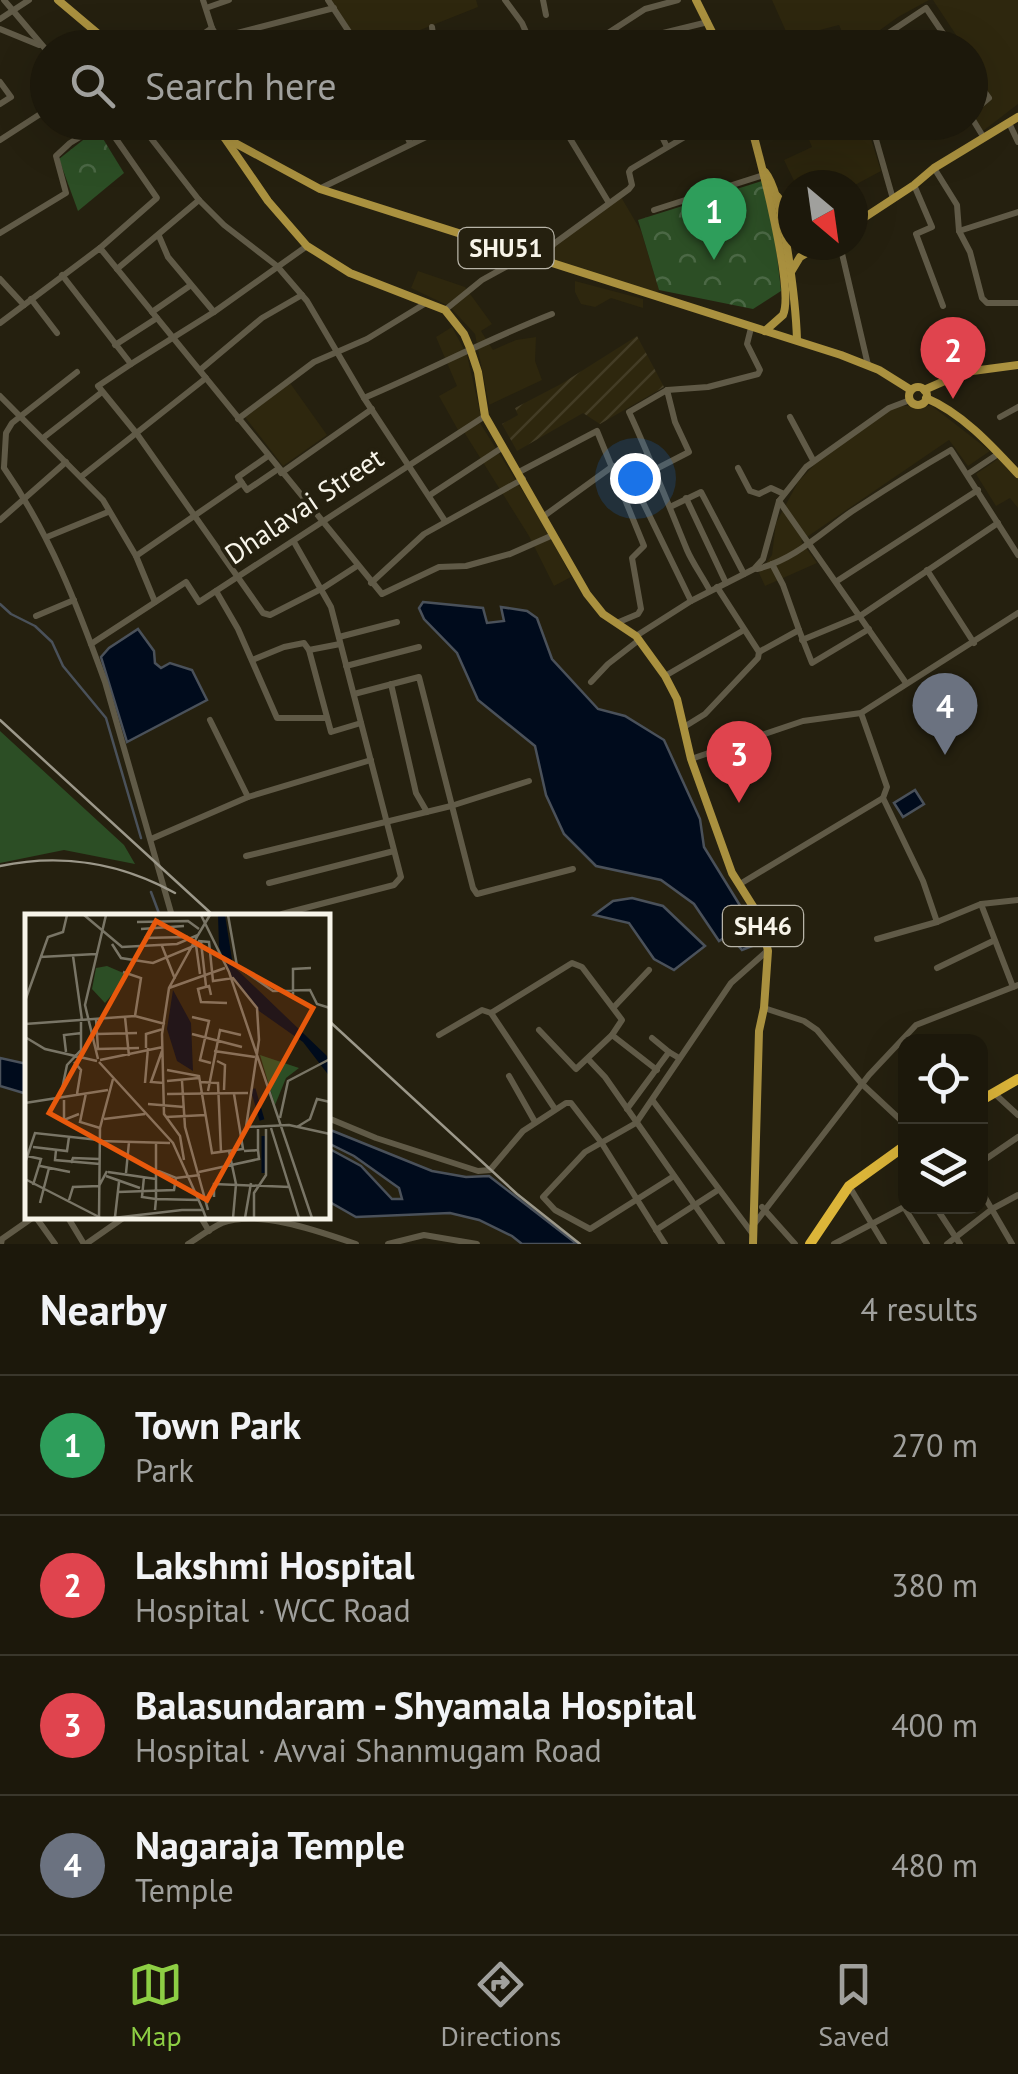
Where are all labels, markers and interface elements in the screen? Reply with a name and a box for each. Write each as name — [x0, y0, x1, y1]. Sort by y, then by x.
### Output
search box — [30, 30, 988, 140]
icon: search — [65, 58, 120, 113]
text: Search here — [145, 61, 337, 110]
north arrow — [778, 170, 868, 260]
pin: 1 — [682, 178, 746, 260]
road number: SHU51 — [458, 228, 554, 268]
pin: 2 — [920, 316, 986, 399]
street label: Dhalavai Street — [217, 439, 391, 572]
your location — [610, 453, 661, 504]
pin: 4 — [912, 672, 978, 755]
pin: 3 — [706, 720, 772, 803]
road number: SH46 — [723, 906, 803, 946]
inset map — [25, 914, 330, 1219]
map controls — [898, 1034, 988, 1214]
button: locate — [898, 1034, 988, 1124]
button: layers — [898, 1124, 988, 1214]
text: Nearby — [40, 1282, 167, 1337]
text: 4 results — [860, 1288, 978, 1330]
text: Town Park — [135, 1400, 301, 1449]
text: 1 — [63, 1424, 82, 1466]
text: 270 m — [891, 1424, 978, 1466]
text: Park — [135, 1449, 194, 1491]
text: Lakshmi Hospital — [135, 1540, 414, 1589]
text: 2 — [63, 1564, 82, 1606]
text: 380 m — [891, 1564, 978, 1606]
text: Hospital · WCC Road — [135, 1589, 411, 1631]
text: Balasundaram - Shyamala Hospital — [135, 1680, 696, 1729]
text: 3 — [63, 1704, 82, 1746]
text: 400 m — [891, 1704, 978, 1746]
text: Hospital · Avvai Shanmugam Road — [135, 1729, 602, 1771]
text: Nagaraja Temple — [135, 1820, 405, 1869]
text: 4 — [63, 1844, 82, 1886]
text: 480 m — [891, 1844, 978, 1886]
text: Temple — [135, 1869, 234, 1911]
tab: Map — [128, 1957, 183, 2054]
tab: Directions — [440, 1957, 561, 2054]
tab: Saved — [818, 1957, 890, 2054]

